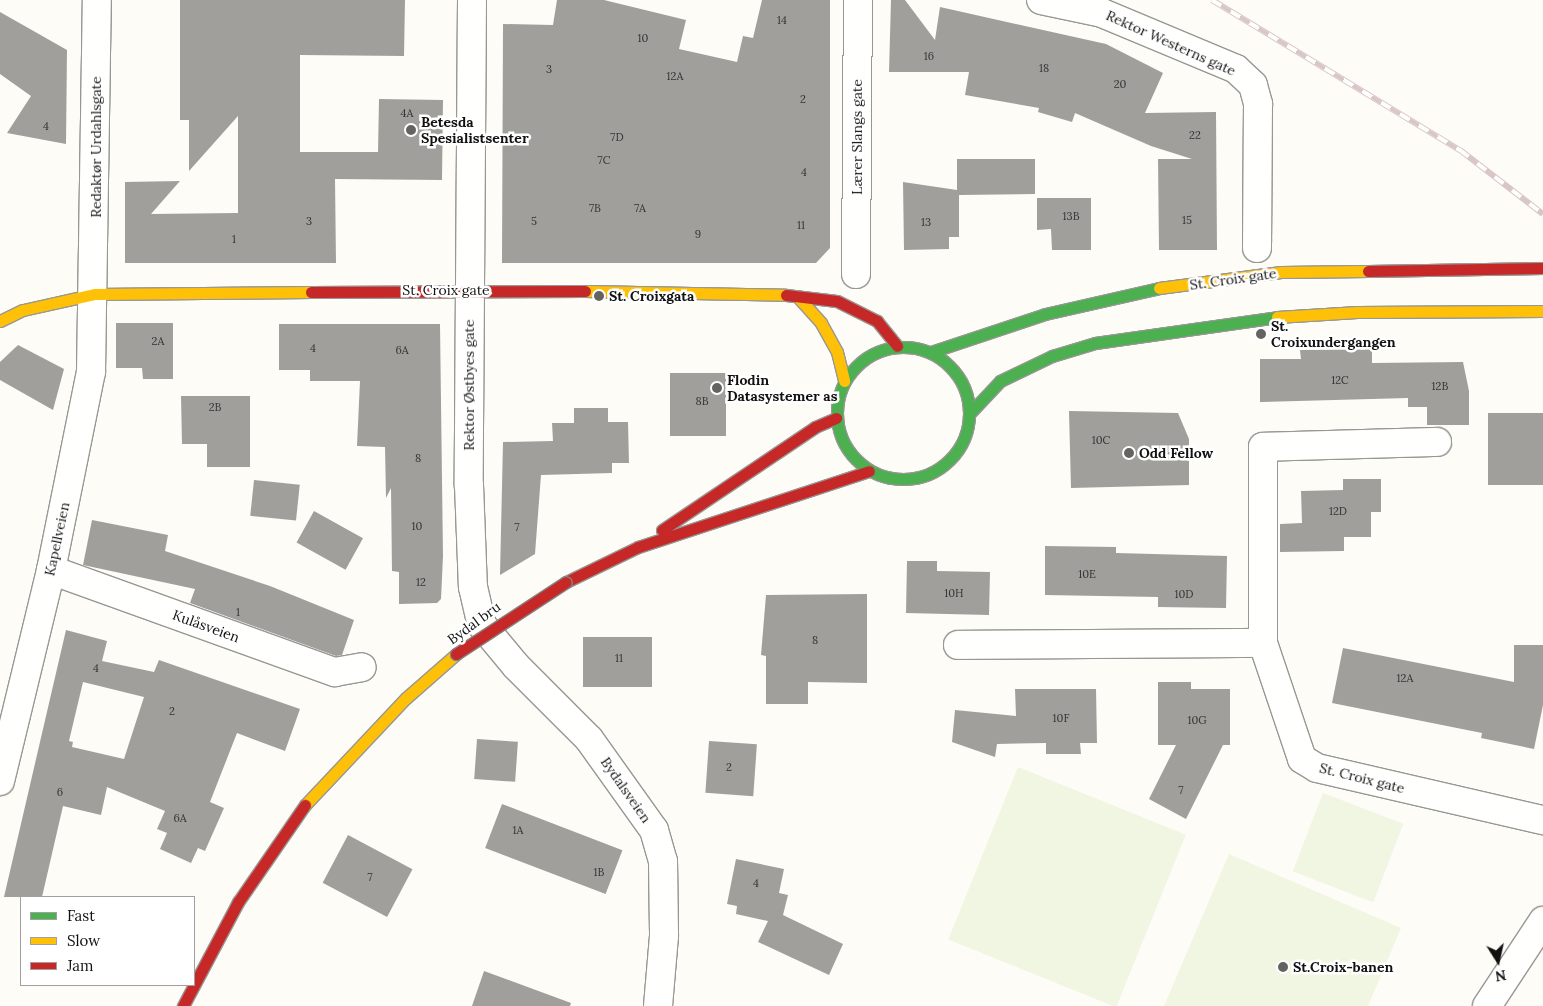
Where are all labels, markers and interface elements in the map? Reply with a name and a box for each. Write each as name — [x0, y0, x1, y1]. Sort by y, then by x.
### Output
street label: Rektor Westerns gate — [1104, 7, 1238, 79]
house number: 14 — [777, 13, 787, 27]
house number: 10 — [638, 31, 648, 45]
house number: 16 — [924, 49, 934, 63]
house number: 18 — [1039, 61, 1049, 75]
house number: 3 — [546, 62, 552, 76]
house number: 12A — [667, 69, 683, 83]
street label: Redaktør Urdahlsgate — [88, 76, 104, 218]
house number: 20 — [1114, 77, 1126, 91]
street label: Lærer Slangs gate — [849, 79, 865, 195]
house number: 2 — [800, 92, 806, 106]
house number: 4A — [401, 106, 413, 120]
place label: Betesda Spesialistsenter — [421, 114, 529, 146]
house number: 4 — [43, 119, 49, 133]
marker: Betesda Spesialistsenter — [405, 124, 417, 136]
house number: 22 — [1189, 128, 1201, 142]
house number: 7D — [610, 130, 624, 144]
house number: 7C — [598, 153, 610, 167]
house number: 4 — [801, 165, 807, 179]
house number: 7B — [589, 201, 601, 215]
house number: 7A — [634, 201, 646, 215]
house number: 13B — [1063, 209, 1079, 223]
house number: 15 — [1182, 213, 1192, 227]
house number: 3 — [306, 214, 312, 228]
house number: 5 — [531, 214, 537, 228]
house number: 13 — [921, 215, 931, 229]
house number: 11 — [797, 218, 805, 232]
house number: 9 — [695, 227, 701, 241]
house number: 1 — [232, 232, 236, 246]
street label: St. Croix gate — [1189, 265, 1277, 293]
street label: St. Croix gate — [402, 282, 490, 298]
place label: St. Croixgata — [609, 288, 694, 304]
marker: St. Croixgata — [593, 290, 605, 302]
place label: St. Croixundergangen — [1271, 318, 1396, 351]
street label: Rektor Østbyes gate — [461, 319, 477, 451]
marker: St. Croixundergangen — [1255, 328, 1267, 340]
house number: 2A — [152, 334, 164, 348]
house number: 4 — [310, 341, 316, 355]
house number: 6A — [395, 343, 409, 357]
place label: Flodin Datasystemer as — [727, 372, 837, 404]
house number: 12C — [1331, 373, 1349, 387]
house number: 12B — [1432, 379, 1448, 393]
marker: Flodin Datasystemer as — [711, 382, 723, 394]
house number: 8B — [695, 394, 709, 408]
house number: 2B — [209, 400, 221, 414]
house number: 10C — [1092, 433, 1110, 447]
place label: Odd Fellow — [1139, 445, 1213, 461]
marker: Odd Fellow — [1123, 447, 1135, 459]
house number: 8 — [415, 451, 421, 465]
street label: Kapellveien — [41, 501, 73, 577]
house number: 12D — [1329, 504, 1347, 518]
house number: 10 — [412, 519, 422, 533]
house number: 7 — [514, 520, 520, 534]
house number: 10E — [1078, 567, 1096, 581]
house number: 12 — [416, 575, 426, 589]
house number: 10H — [944, 586, 964, 600]
house number: 10D — [1174, 587, 1194, 601]
street label: Bydal bru — [444, 598, 504, 648]
house number: 1 — [236, 605, 240, 619]
street label: Kulåsveien — [170, 606, 242, 646]
house number: 8 — [812, 633, 818, 647]
house number: 11 — [615, 651, 623, 665]
house number: 4 — [93, 661, 99, 675]
house number: 12A — [1397, 671, 1413, 685]
house number: 2 — [169, 704, 175, 718]
house number: 10F — [1053, 711, 1069, 725]
house number: 10G — [1187, 713, 1207, 727]
street label: Bydalsveien — [597, 754, 655, 826]
street label: St. Croix gate — [1318, 759, 1406, 797]
house number: 2 — [726, 760, 732, 774]
house number: 7 — [1178, 783, 1184, 797]
house number: 6 — [57, 785, 63, 799]
house number: 6A — [173, 811, 187, 825]
house number: 1A — [512, 823, 524, 837]
house number: 1B — [594, 865, 604, 879]
house number: 7 — [367, 870, 373, 884]
house number: 4 — [753, 876, 759, 890]
legend — [20, 896, 195, 986]
text: Fast — [67, 906, 95, 925]
text: Slow — [67, 931, 100, 950]
north arrow — [1473, 936, 1523, 986]
text: Jam — [67, 956, 94, 975]
place label: St.Croix-banen — [1293, 959, 1393, 975]
marker: St.Croix-banen — [1277, 961, 1289, 973]
text: N — [1494, 966, 1508, 986]

